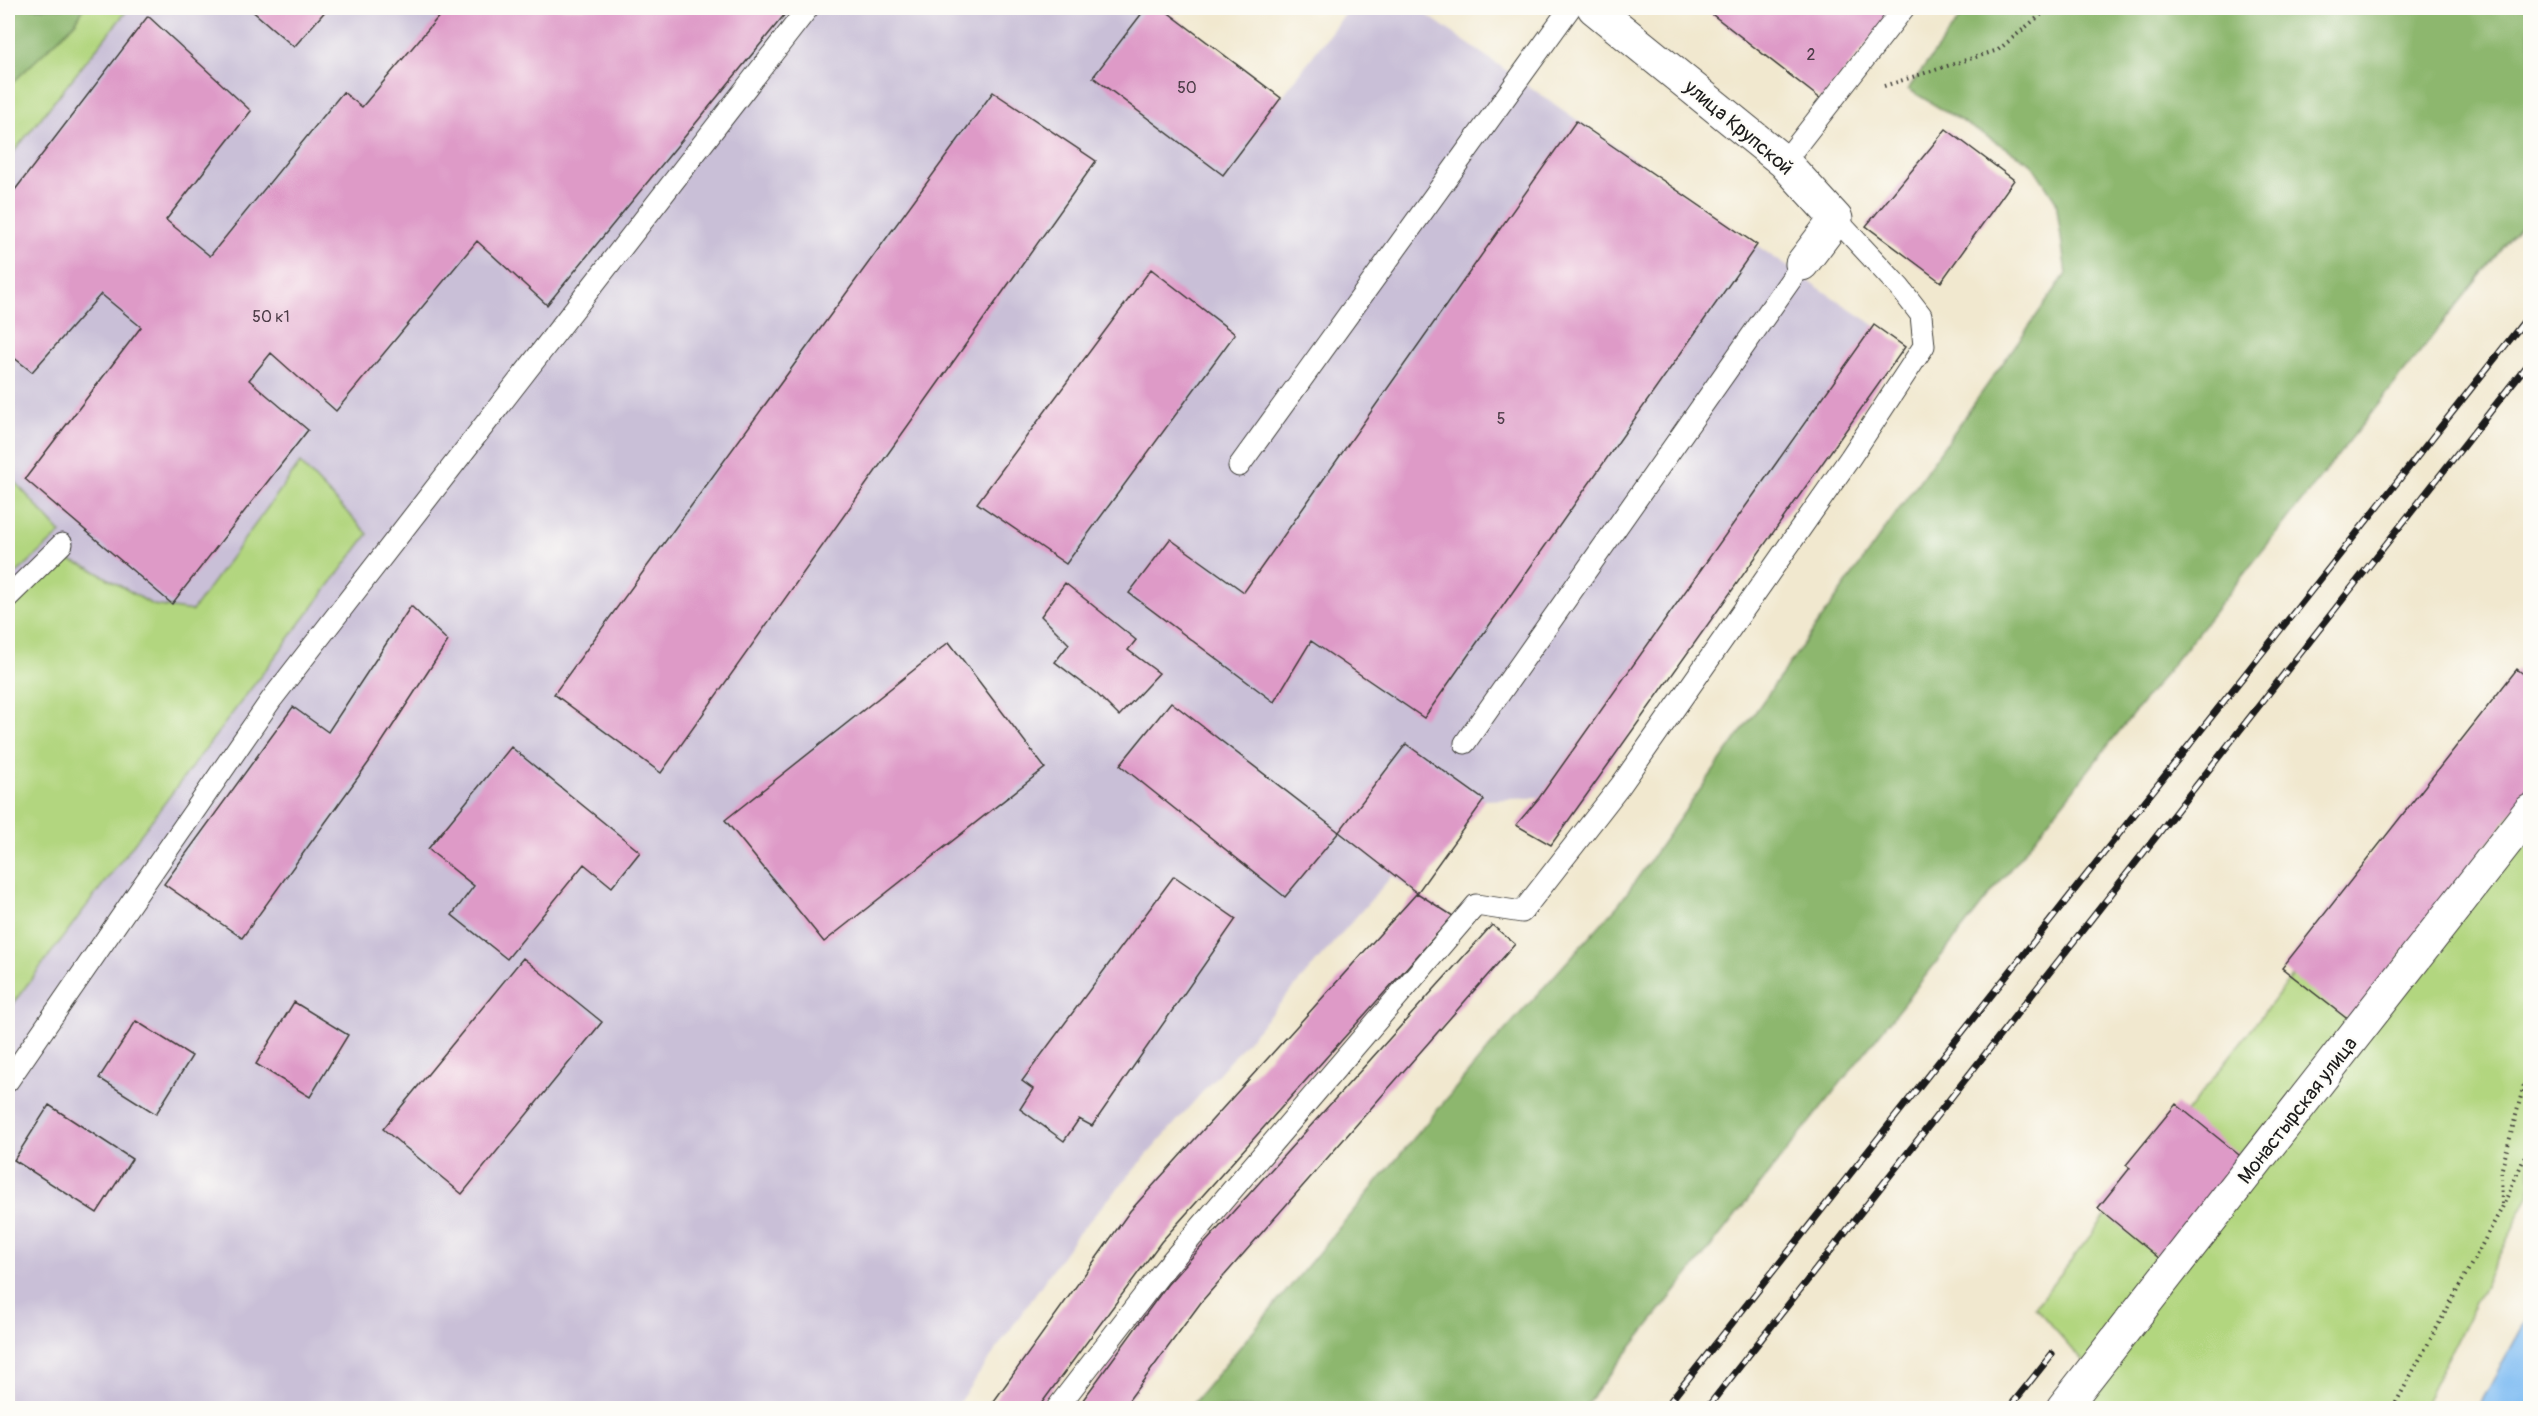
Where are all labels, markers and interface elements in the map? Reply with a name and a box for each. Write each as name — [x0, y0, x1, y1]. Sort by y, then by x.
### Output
house number: 2 — [1807, 45, 1816, 65]
street label: улица Крупской — [1678, 74, 1798, 180]
house number: 50 — [1177, 78, 1197, 98]
house number: 50 к1 — [252, 307, 290, 327]
house number: 5 — [1497, 409, 1505, 429]
street label: Монастырская улица — [2232, 1032, 2363, 1189]

